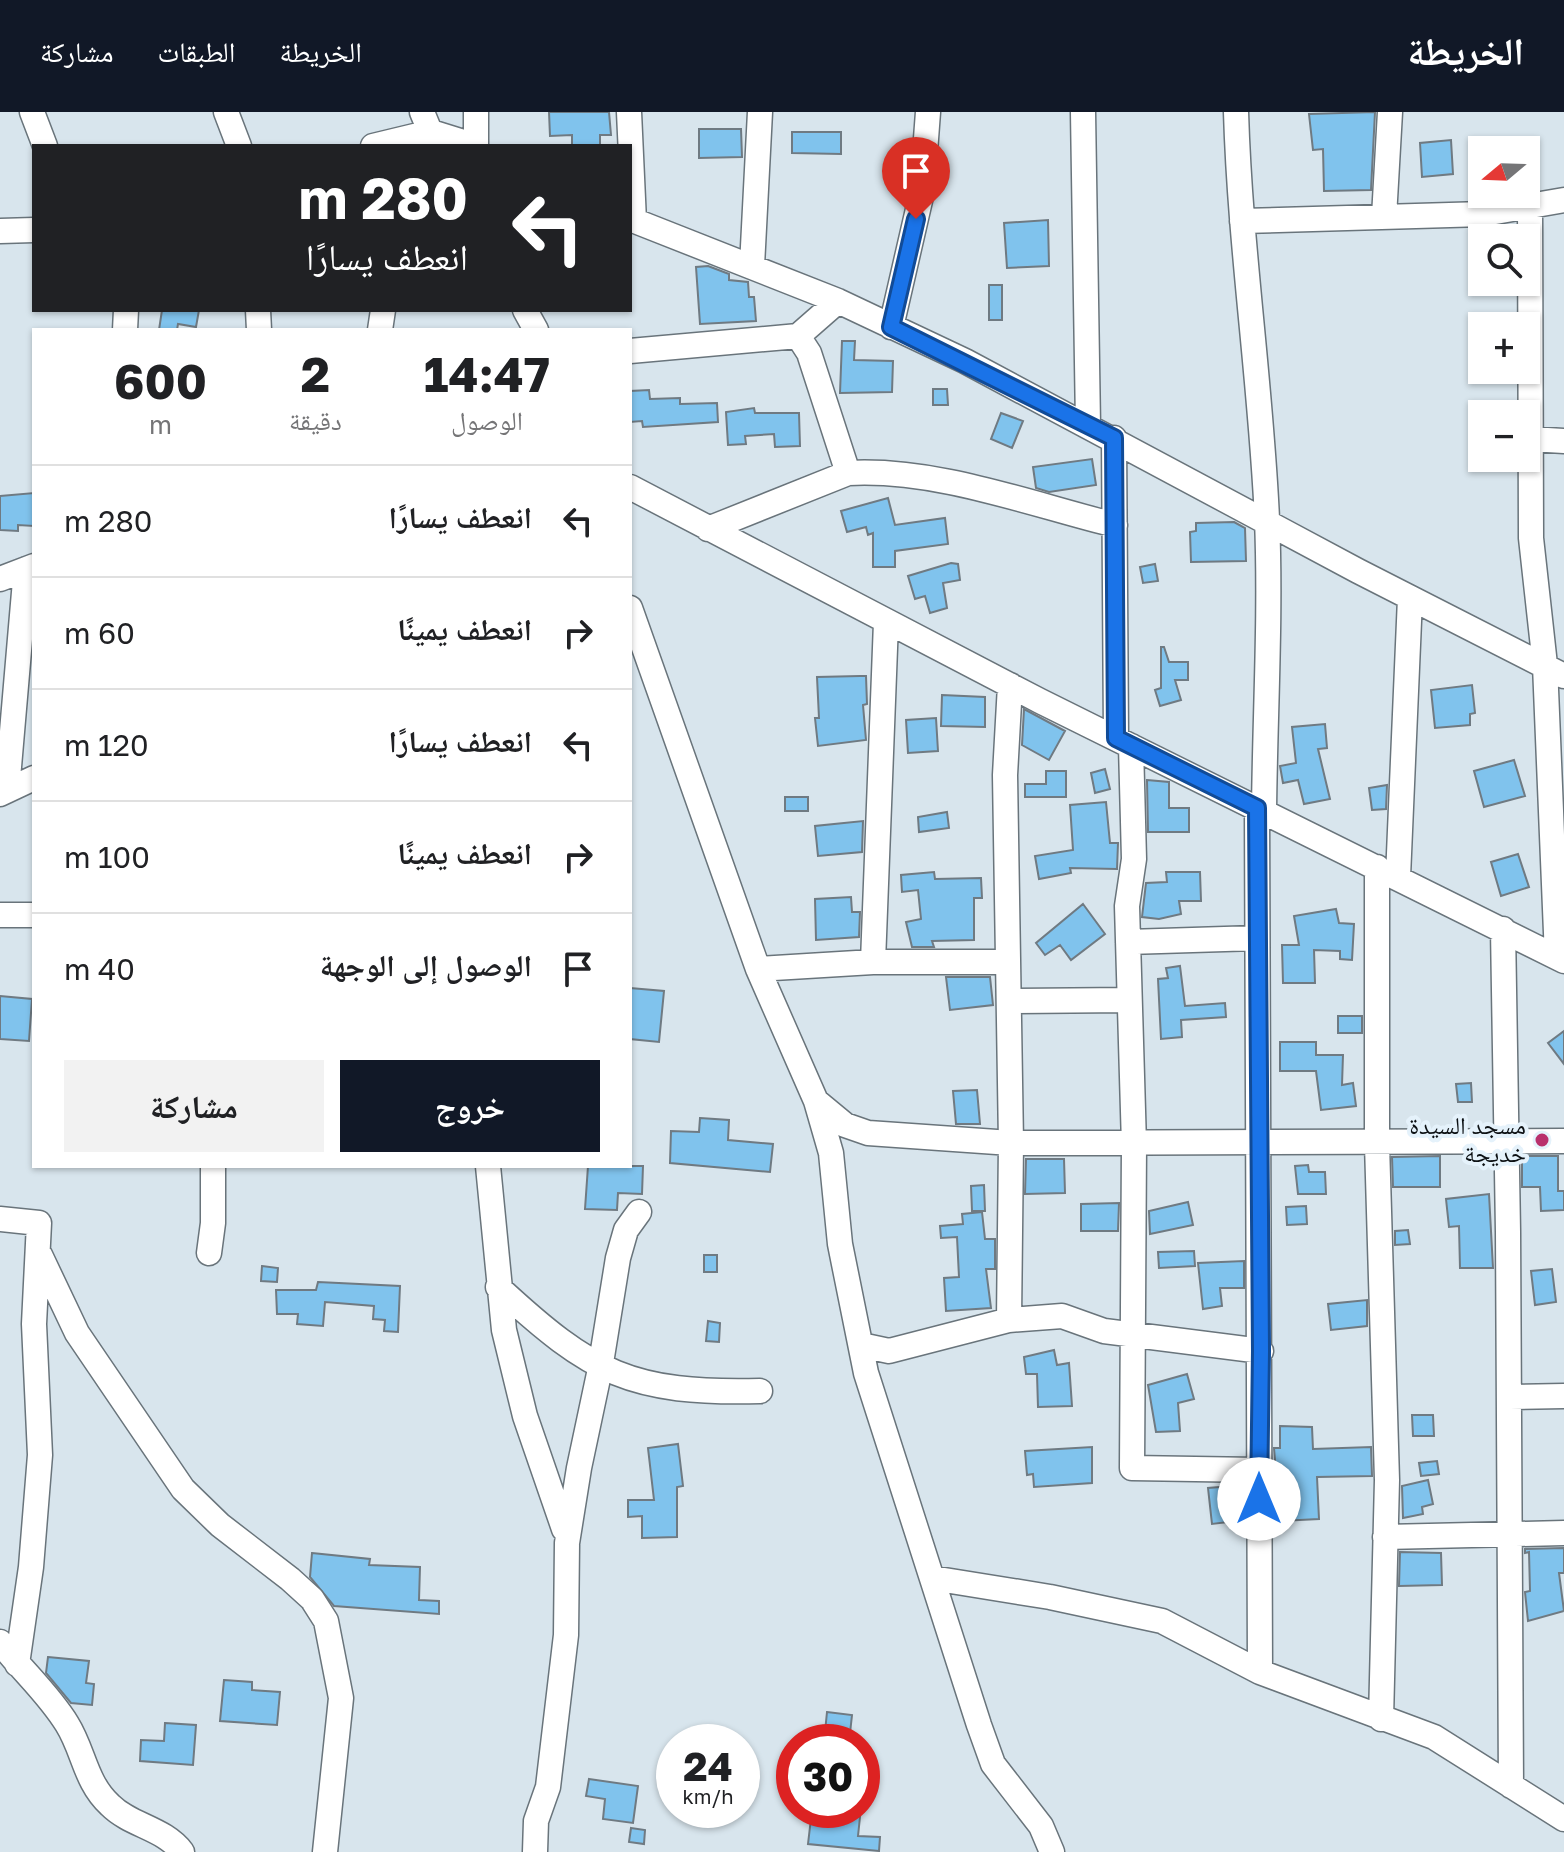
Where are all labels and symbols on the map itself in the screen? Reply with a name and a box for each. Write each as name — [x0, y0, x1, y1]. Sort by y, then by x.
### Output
north arrow — [1468, 136, 1540, 208]
pin — [882, 137, 950, 219]
place label: مسجد السيدة خديجة — [1409, 1110, 1526, 1167]
marker: مسجد السيدة خديجة — [1533, 1131, 1551, 1149]
position arrow — [1217, 1457, 1301, 1541]
speed limit sign: 30 — [776, 1724, 880, 1828]

